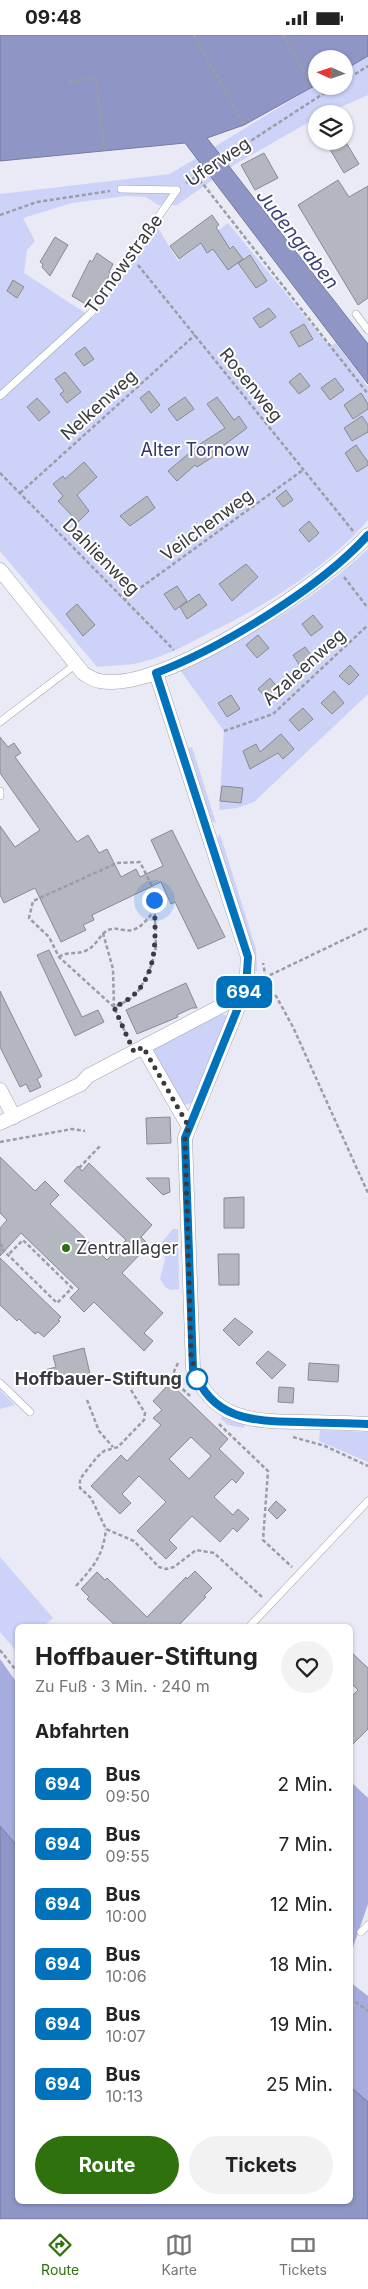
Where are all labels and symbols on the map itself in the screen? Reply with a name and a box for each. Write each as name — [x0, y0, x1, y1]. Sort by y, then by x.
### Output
north arrow — [308, 50, 352, 95]
street label: Uferweg — [182, 133, 254, 191]
water label: Judengraben — [252, 185, 344, 294]
street label: Tornowstraße — [80, 210, 167, 318]
street label: Rosenweg — [215, 344, 287, 426]
street label: Nelkenweg — [56, 365, 141, 444]
park label: Alter Tornow — [141, 439, 250, 460]
street label: Veilchenweg — [157, 484, 257, 565]
street label: Dahlienweg — [59, 514, 144, 599]
street label: Azaleenweg — [258, 624, 349, 709]
your location — [142, 888, 167, 913]
line badge: 694 — [215, 976, 273, 1008]
place label: Zentrallager — [76, 1237, 179, 1258]
marker: Zentrallager — [60, 1242, 72, 1254]
place label: Hoffbauer-Stiftung — [15, 1368, 182, 1389]
marker: Hoffbauer-Stiftung — [186, 1368, 208, 1390]

